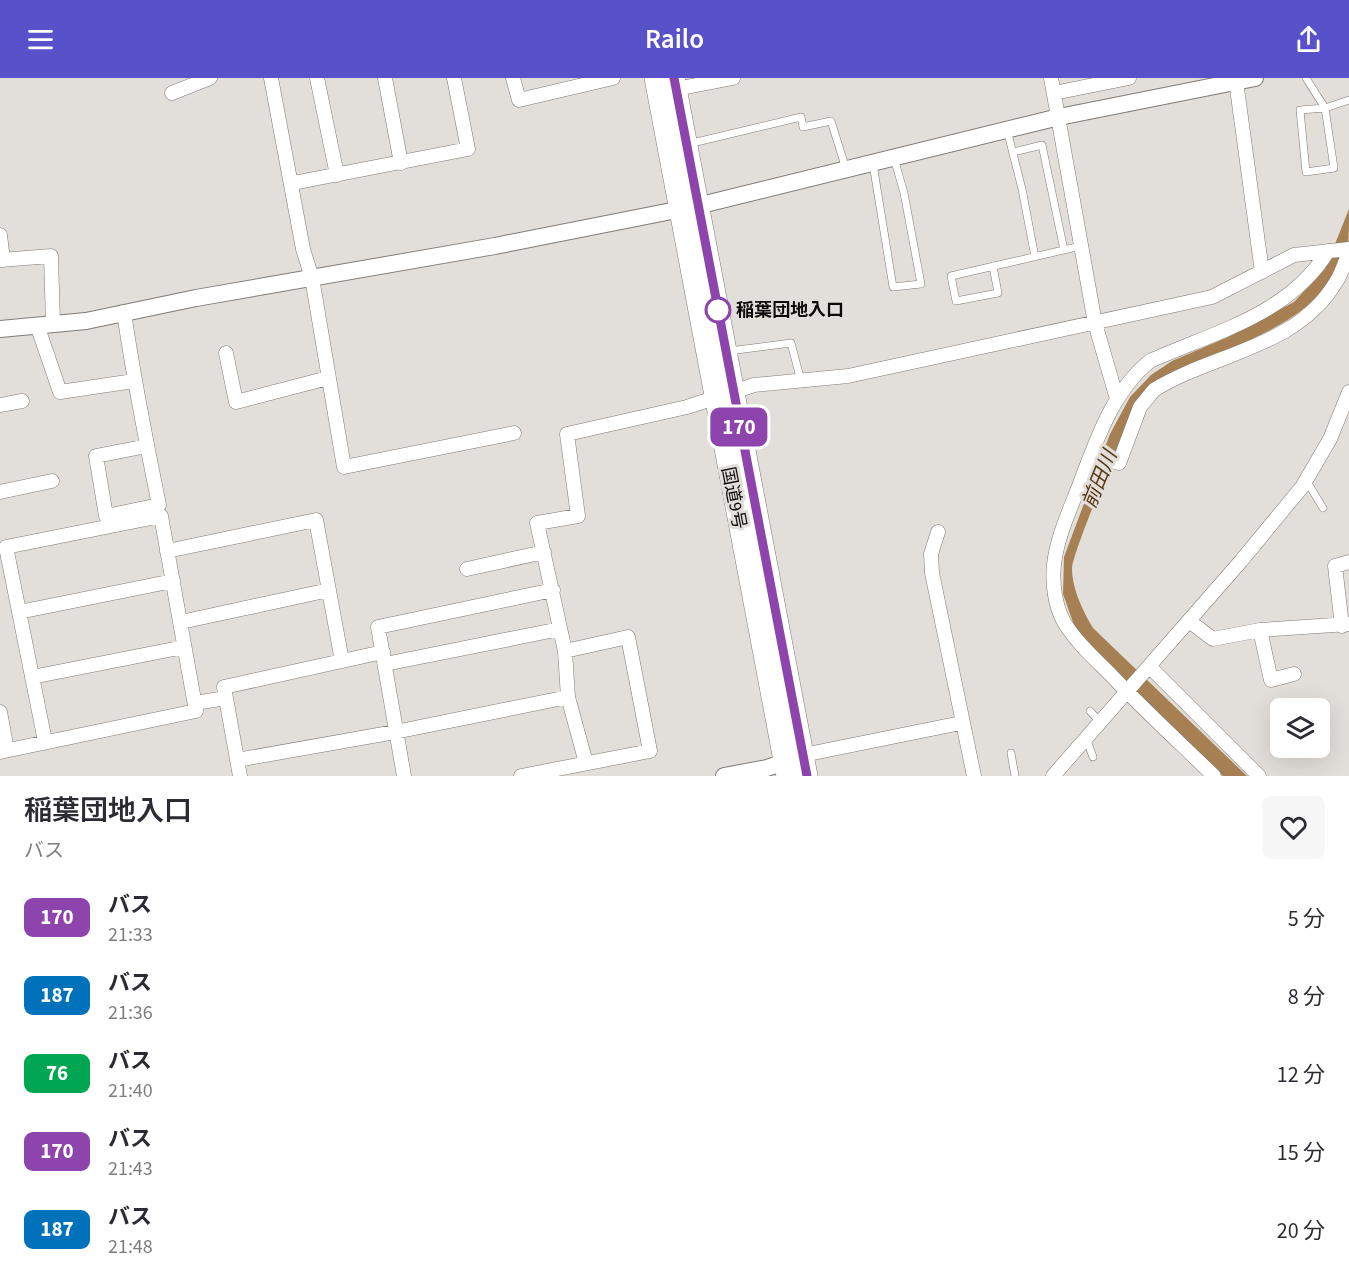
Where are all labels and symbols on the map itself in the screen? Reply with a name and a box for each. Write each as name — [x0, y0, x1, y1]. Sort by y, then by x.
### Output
marker: 稲葉団地入口 — [705, 297, 731, 323]
place label: 稲葉団地入口 — [736, 298, 844, 323]
line badge: 170 — [704, 408, 774, 446]
water label: 前田川 — [1076, 444, 1125, 512]
street label: 国道9号 — [715, 465, 752, 531]

